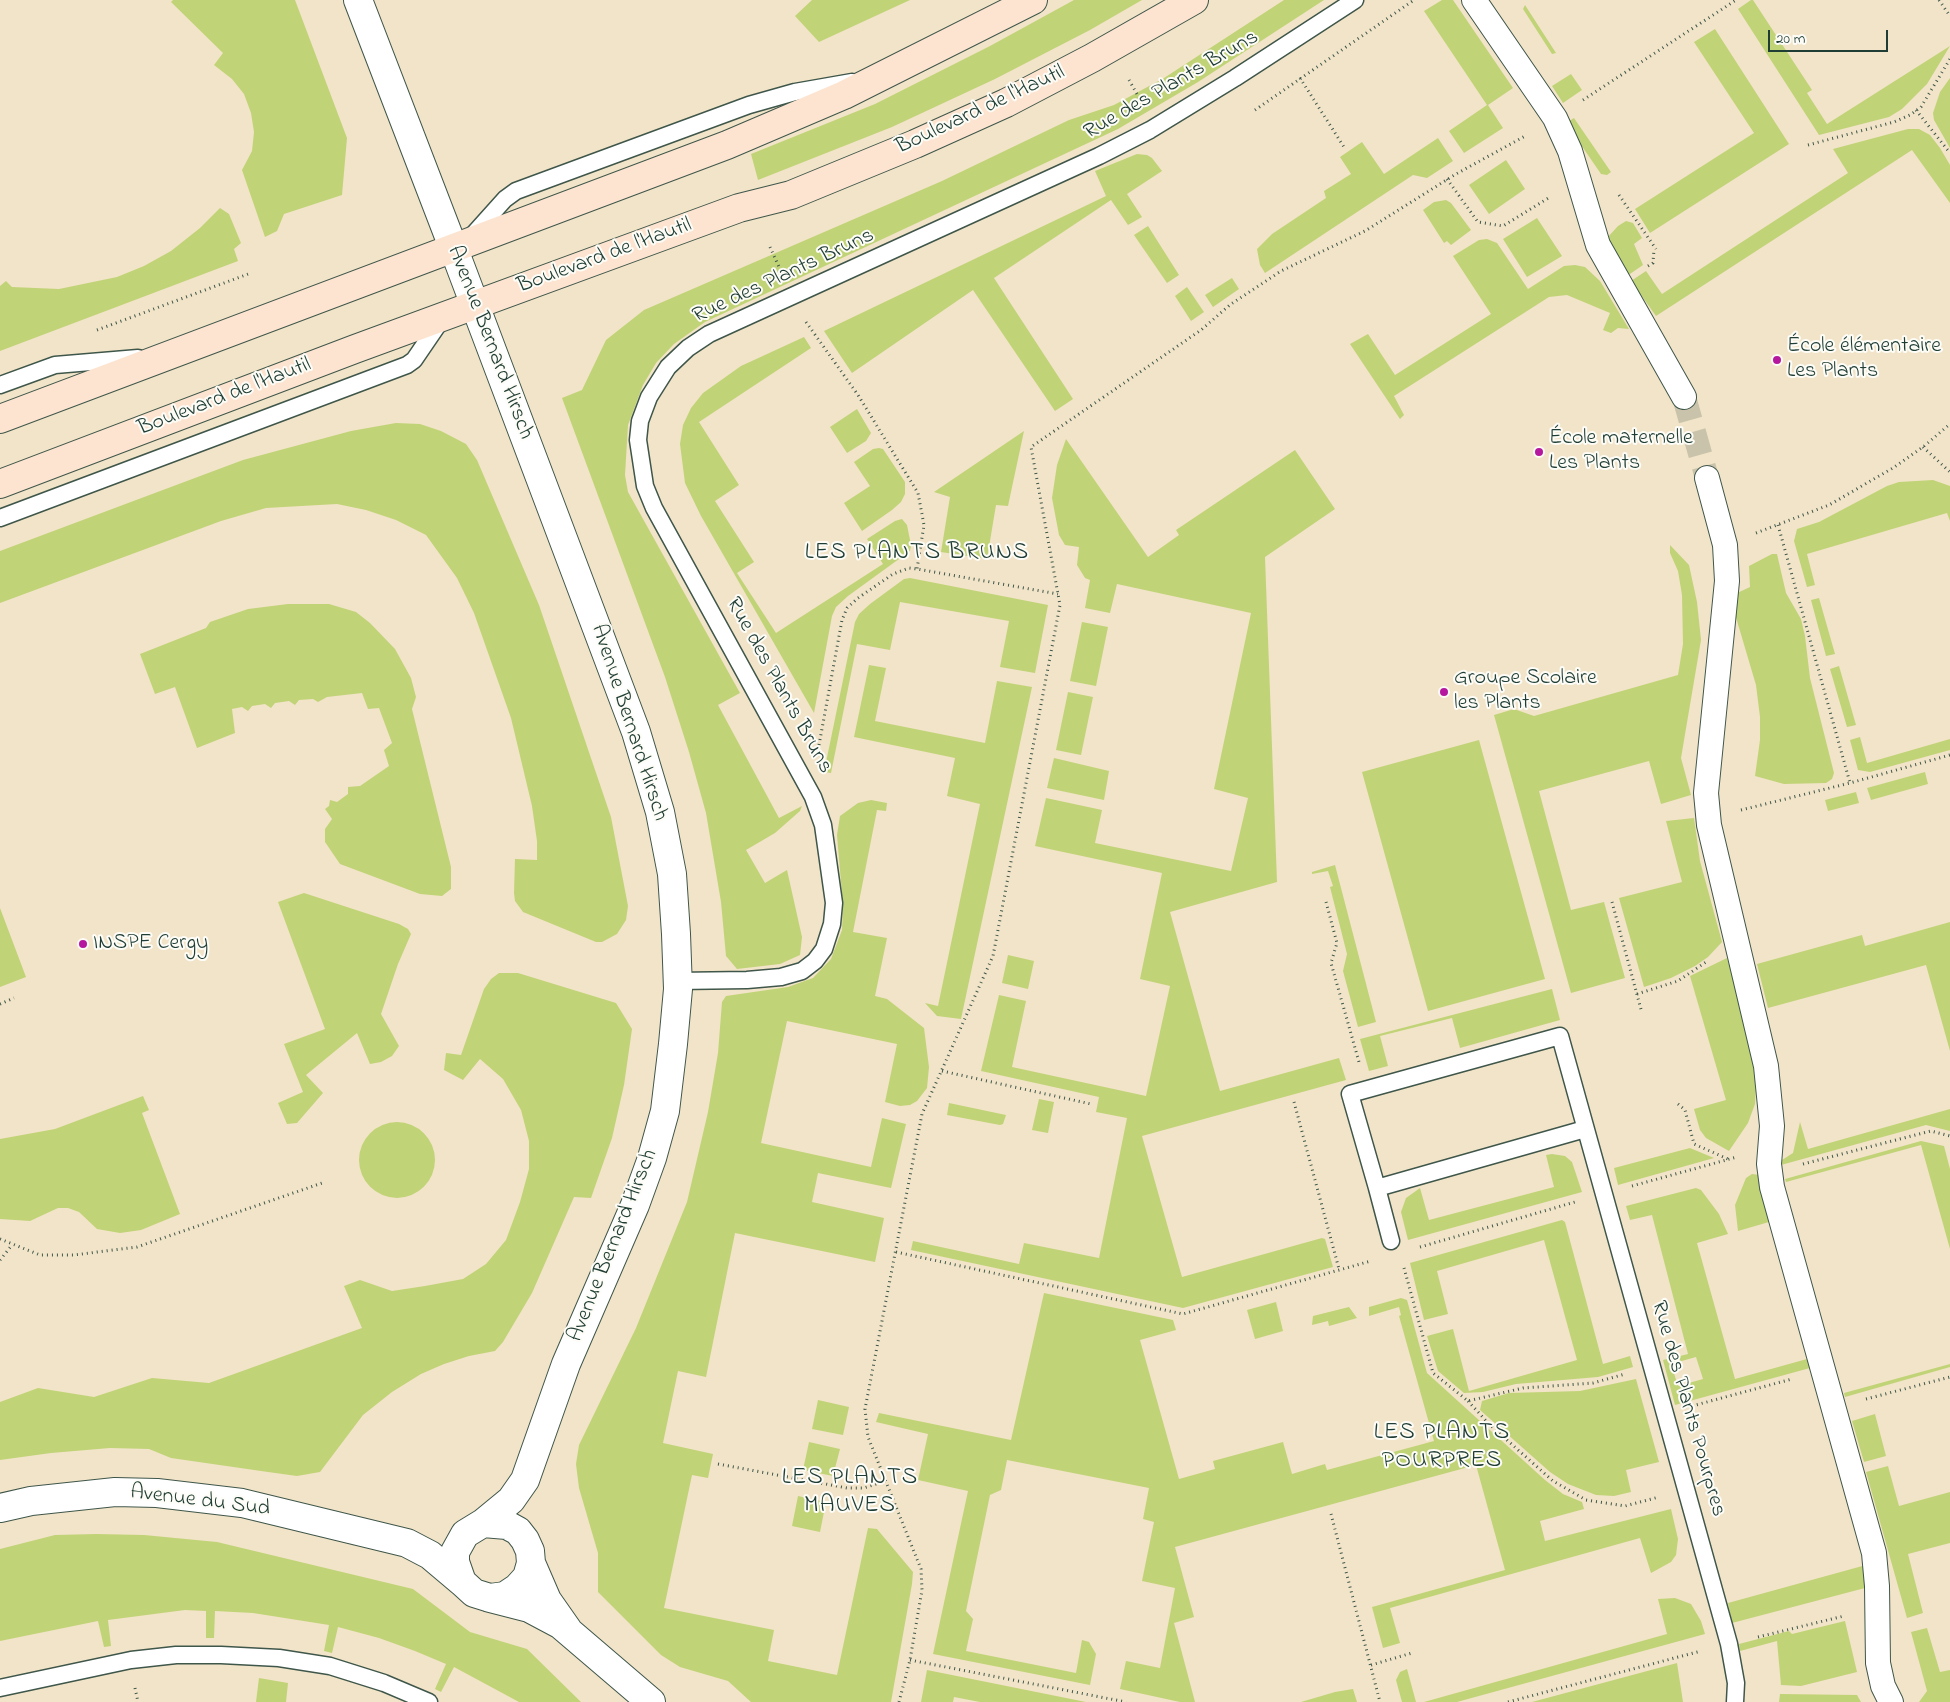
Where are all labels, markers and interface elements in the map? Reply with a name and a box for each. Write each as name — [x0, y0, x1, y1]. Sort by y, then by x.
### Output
scale bar — [1770, 20, 1890, 52]
street label: Rue des Plants Bruns — [1080, 25, 1264, 147]
text: 20 m — [1776, 28, 1805, 50]
street label: Boulevard de l'Hautil — [892, 60, 1070, 162]
street label: Boulevard de l'Hautil — [514, 213, 696, 301]
street label: Rue des Plants Bruns — [689, 223, 879, 331]
street label: Avenue Bernard Hirsch — [440, 243, 538, 443]
place label: École élémentaire Les Plants — [1787, 334, 1941, 386]
street label: Boulevard de l'Hautil — [135, 353, 315, 443]
marker: École élémentaire Les Plants — [1771, 354, 1783, 366]
place label: École maternelle Les Plants — [1549, 426, 1693, 478]
marker: École maternelle Les Plants — [1533, 446, 1545, 458]
district label: LES PLANTS BRUNS — [803, 540, 1031, 568]
street label: Rue des Plants Bruns — [719, 593, 837, 779]
street label: Avenue Bernard Hirsch — [584, 621, 672, 825]
place label: Groupe Scolaire les Plants — [1454, 666, 1597, 718]
marker: Groupe Scolaire les Plants — [1438, 686, 1450, 698]
place label: INSPE Cergy — [93, 931, 208, 957]
marker: INSPE Cergy — [77, 938, 89, 950]
street label: Avenue Bernard Hirsch — [563, 1146, 665, 1346]
street label: Rue des Plants Pourpres — [1644, 1298, 1730, 1520]
district label: LES PLANTS POURPRES — [1373, 1420, 1511, 1476]
district label: LES PLANTS MAUVES — [781, 1465, 919, 1521]
street label: Avenue du Sud — [129, 1480, 271, 1524]

